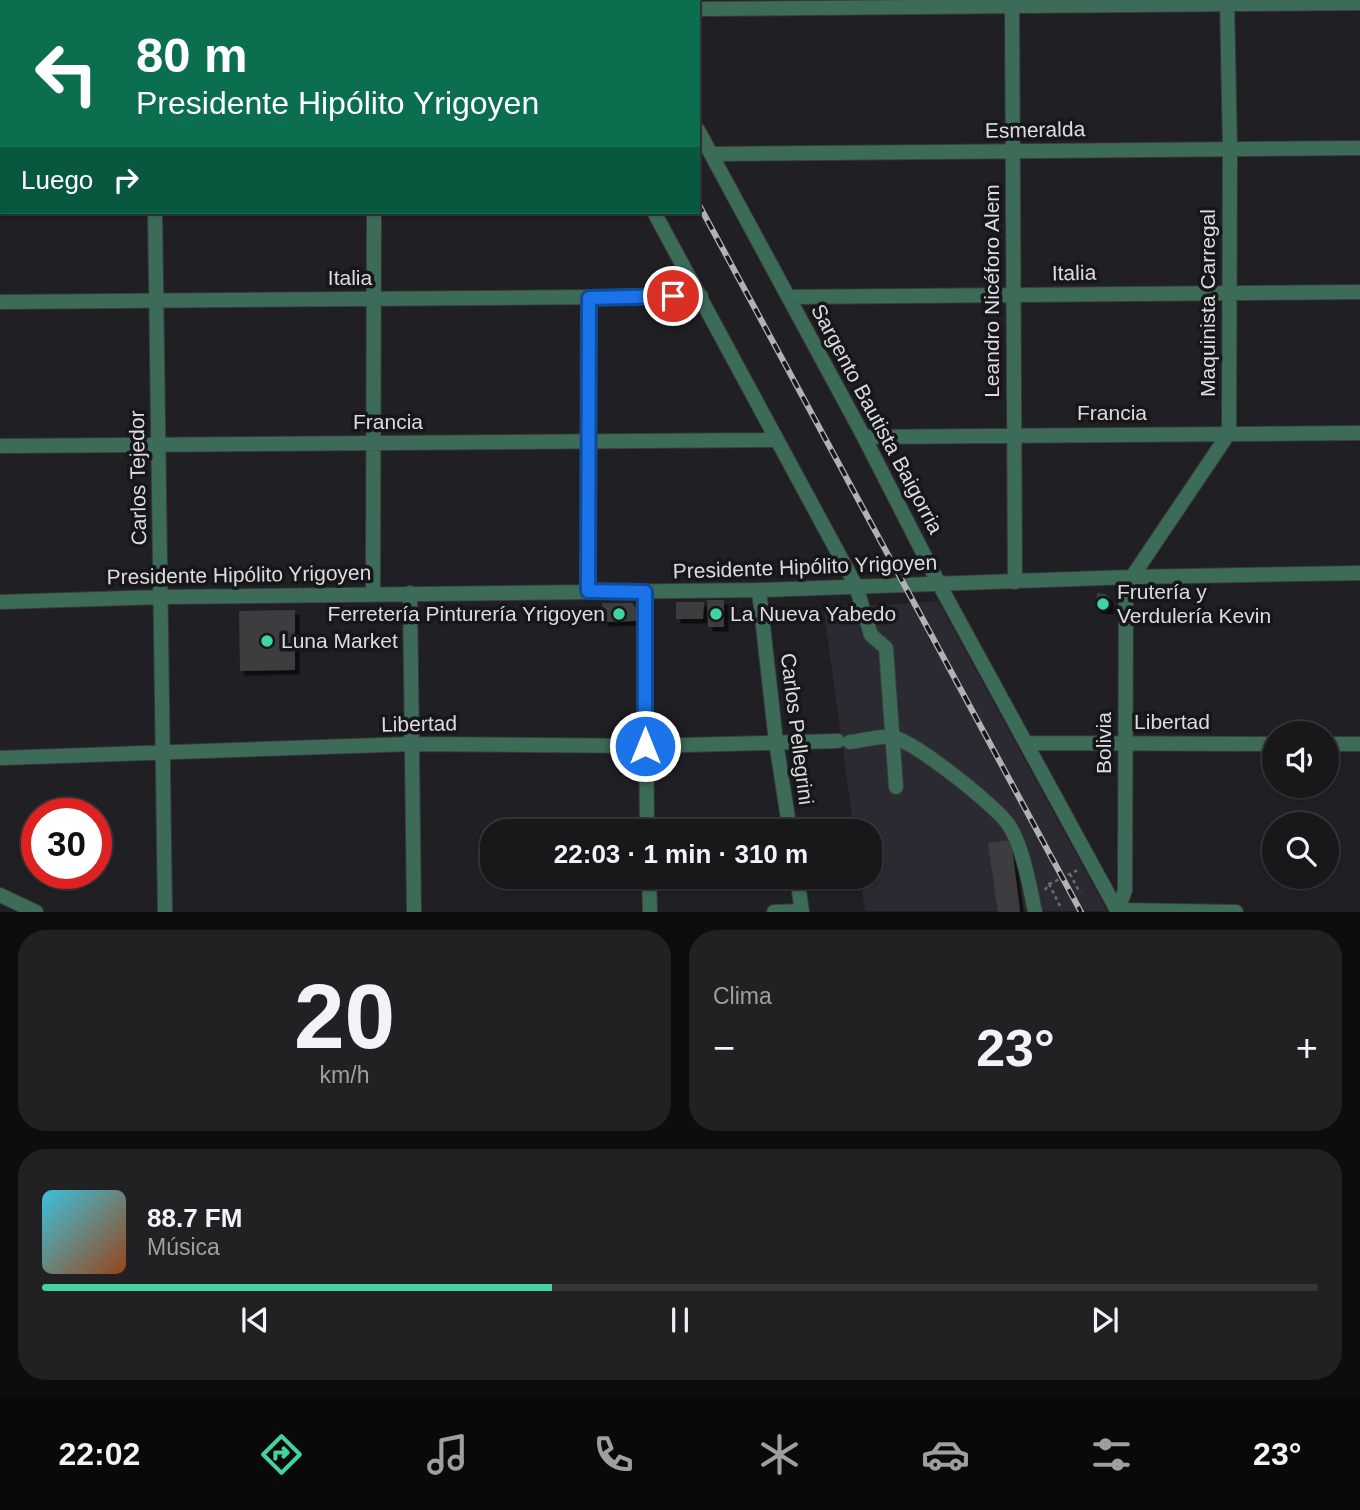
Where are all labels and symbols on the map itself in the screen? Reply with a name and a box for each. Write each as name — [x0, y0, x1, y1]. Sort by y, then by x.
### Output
street label: Esmeralda — [985, 117, 1086, 142]
street label: Leandro Nicéforo Alem — [980, 184, 1003, 398]
street label: Maquinista Carregal — [1196, 209, 1219, 397]
street label: Italia — [1052, 261, 1097, 284]
street label: Italia — [328, 266, 372, 289]
pin — [643, 266, 703, 326]
street label: Sargento Bautista Baigorria — [807, 300, 948, 538]
street label: Francia — [1077, 401, 1147, 424]
street label: Carlos Tejedor — [125, 410, 150, 546]
street label: Francia — [353, 410, 423, 433]
street label: Presidente Hipólito Yrigoyen — [672, 550, 938, 583]
street label: Presidente Hipólito Yrigoyen — [107, 561, 371, 588]
place label: Frutería y Verdulería Kevin — [1117, 580, 1271, 627]
marker: Frutería y Verdulería Kevin — [1095, 596, 1111, 612]
place label: Ferretería Pinturería Yrigoyen — [328, 602, 605, 625]
place label: La Nueva Yabedo — [730, 602, 896, 625]
marker: Ferretería Pinturería Yrigoyen — [611, 606, 627, 622]
marker: La Nueva Yabedo — [708, 606, 724, 622]
place label: Luna Market — [281, 629, 398, 652]
marker: Luna Market — [259, 633, 275, 649]
street label: Carlos Pellegrini — [777, 652, 818, 806]
position arrow — [608, 709, 682, 783]
street label: Libertad — [1134, 710, 1210, 733]
street label: Libertad — [381, 711, 457, 736]
street label: Bolivia — [1092, 712, 1115, 774]
speed limit sign: 30 — [21, 798, 112, 889]

